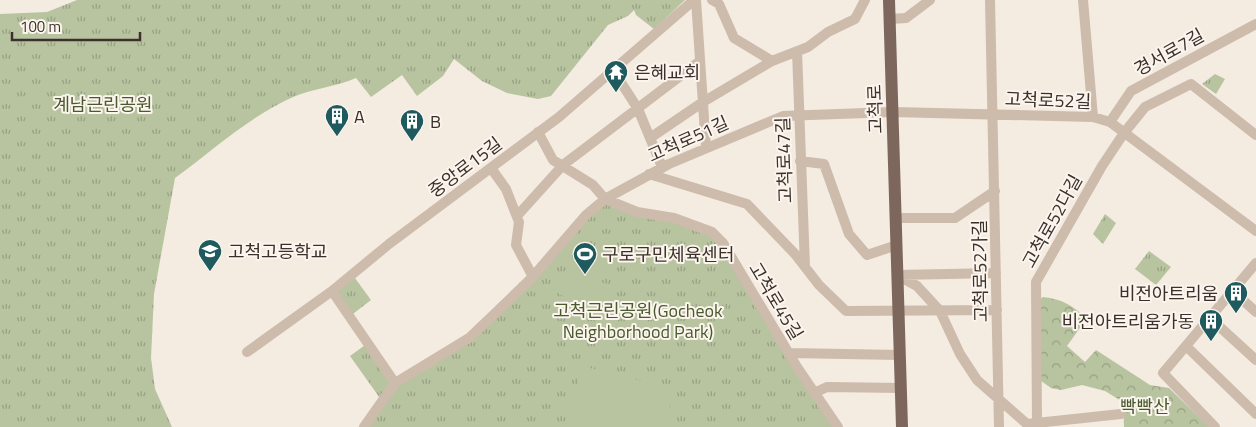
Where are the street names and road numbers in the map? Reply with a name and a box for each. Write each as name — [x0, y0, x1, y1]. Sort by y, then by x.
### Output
street label: 경서로7길 — [1129, 22, 1209, 82]
street label: 고척로 — [861, 84, 889, 134]
street label: 고척로52길 — [1004, 85, 1092, 115]
street label: 고척로51길 — [643, 109, 733, 169]
street label: 고척로47길 — [769, 116, 799, 204]
street label: 중앙로15길 — [422, 130, 508, 204]
street label: 고척로52다길 — [1015, 169, 1089, 273]
street label: 고척로52가길 — [966, 219, 994, 323]
street label: 고척로45길 — [742, 257, 810, 345]

